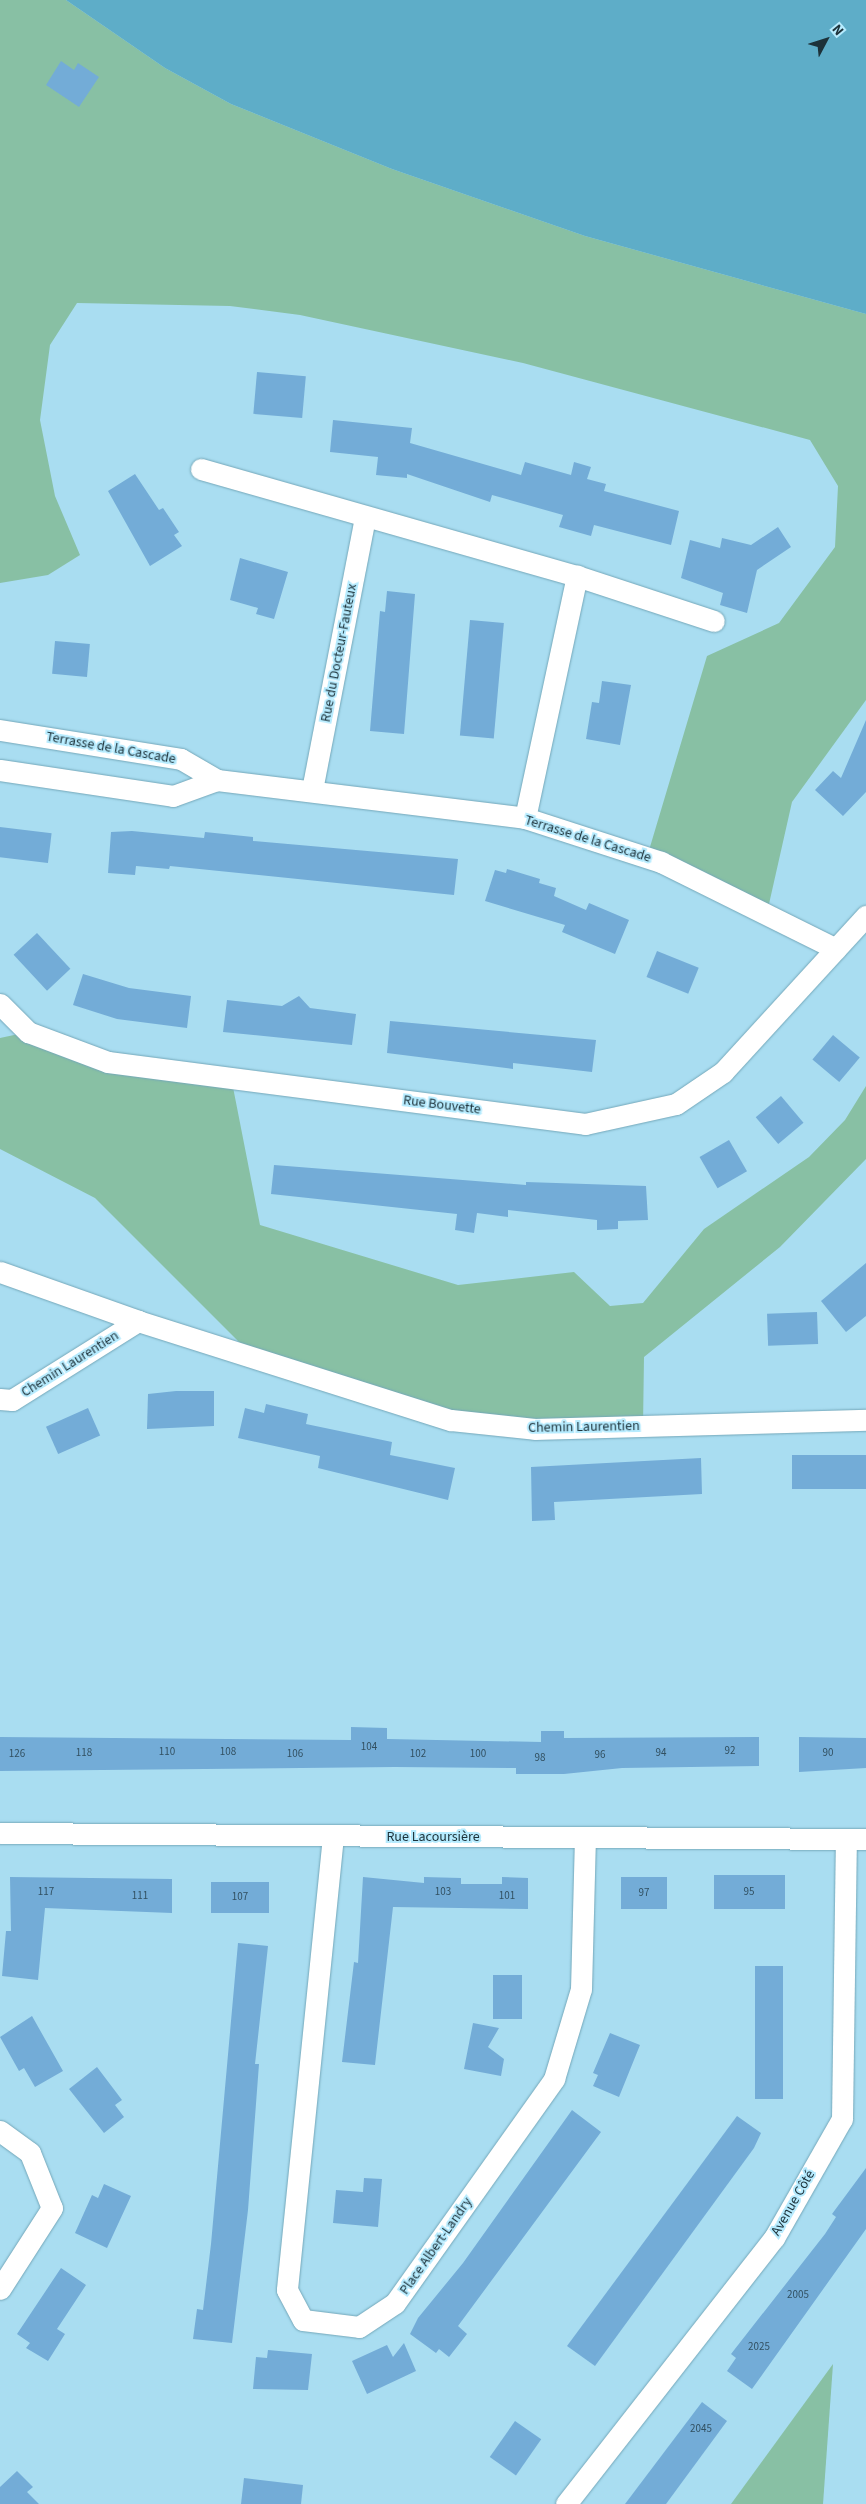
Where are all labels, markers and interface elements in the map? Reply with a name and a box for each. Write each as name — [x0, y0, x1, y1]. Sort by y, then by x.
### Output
north arrow — [801, 15, 851, 65]
text: N — [827, 20, 848, 40]
street label: Rue du Docteur-Fauteux — [317, 582, 361, 724]
street label: Terrasse de la Cascade — [45, 728, 177, 768]
street label: Terrasse de la Cascade — [523, 812, 653, 866]
street label: Rue Bouvette — [402, 1092, 482, 1118]
street label: Chemin Laurentien — [18, 1327, 122, 1401]
street label: Chemin Laurentien — [528, 1418, 640, 1436]
house number: 104 — [361, 1740, 377, 1754]
house number: 92 — [725, 1744, 735, 1758]
house number: 110 — [159, 1745, 175, 1759]
house number: 108 — [220, 1745, 236, 1759]
house number: 118 — [76, 1746, 92, 1760]
house number: 94 — [656, 1746, 666, 1760]
house number: 90 — [823, 1746, 833, 1760]
house number: 126 — [9, 1747, 25, 1761]
house number: 106 — [287, 1747, 303, 1761]
house number: 102 — [410, 1747, 426, 1761]
house number: 100 — [470, 1747, 486, 1761]
house number: 96 — [595, 1748, 605, 1762]
house number: 98 — [535, 1751, 545, 1765]
street label: Rue Lacoursière — [386, 1829, 480, 1845]
house number: 117 — [38, 1885, 54, 1899]
house number: 103 — [435, 1885, 451, 1899]
house number: 95 — [744, 1885, 754, 1899]
house number: 97 — [639, 1886, 649, 1900]
house number: 111 — [132, 1889, 148, 1903]
house number: 101 — [499, 1889, 515, 1903]
house number: 107 — [232, 1890, 248, 1904]
street label: Avenue Côté — [768, 2167, 818, 2239]
street label: Place Albert-Landry — [396, 2194, 476, 2298]
house number: 2005 — [787, 2288, 809, 2302]
house number: 2025 — [748, 2340, 770, 2354]
house number: 2045 — [690, 2422, 712, 2436]

